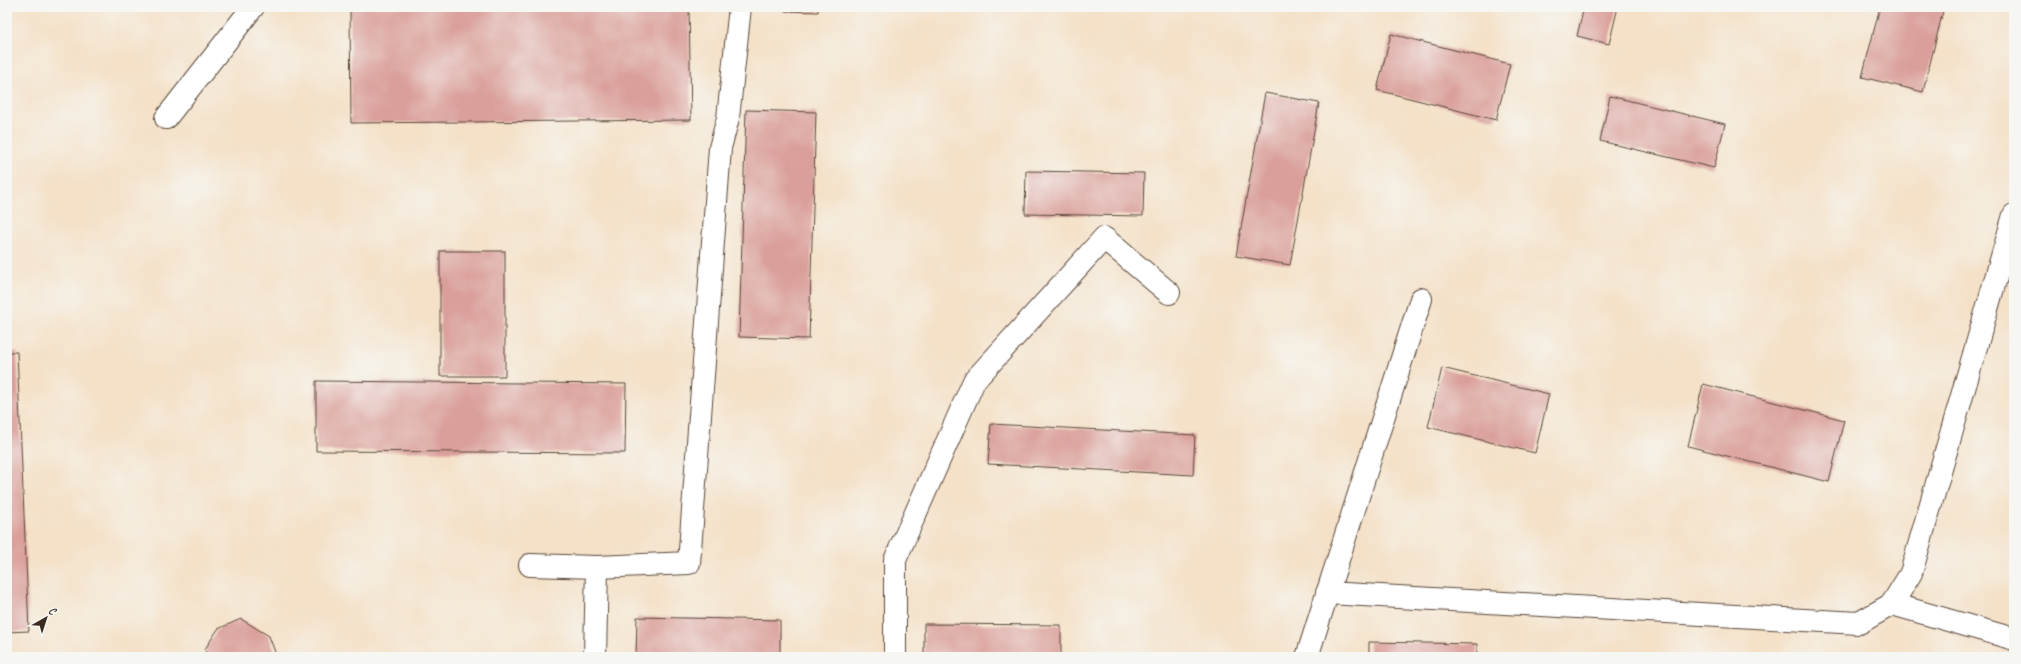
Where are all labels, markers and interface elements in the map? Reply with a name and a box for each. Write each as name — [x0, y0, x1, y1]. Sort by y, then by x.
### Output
north arrow — [26, 598, 66, 638]
text: С — [46, 603, 60, 618]

